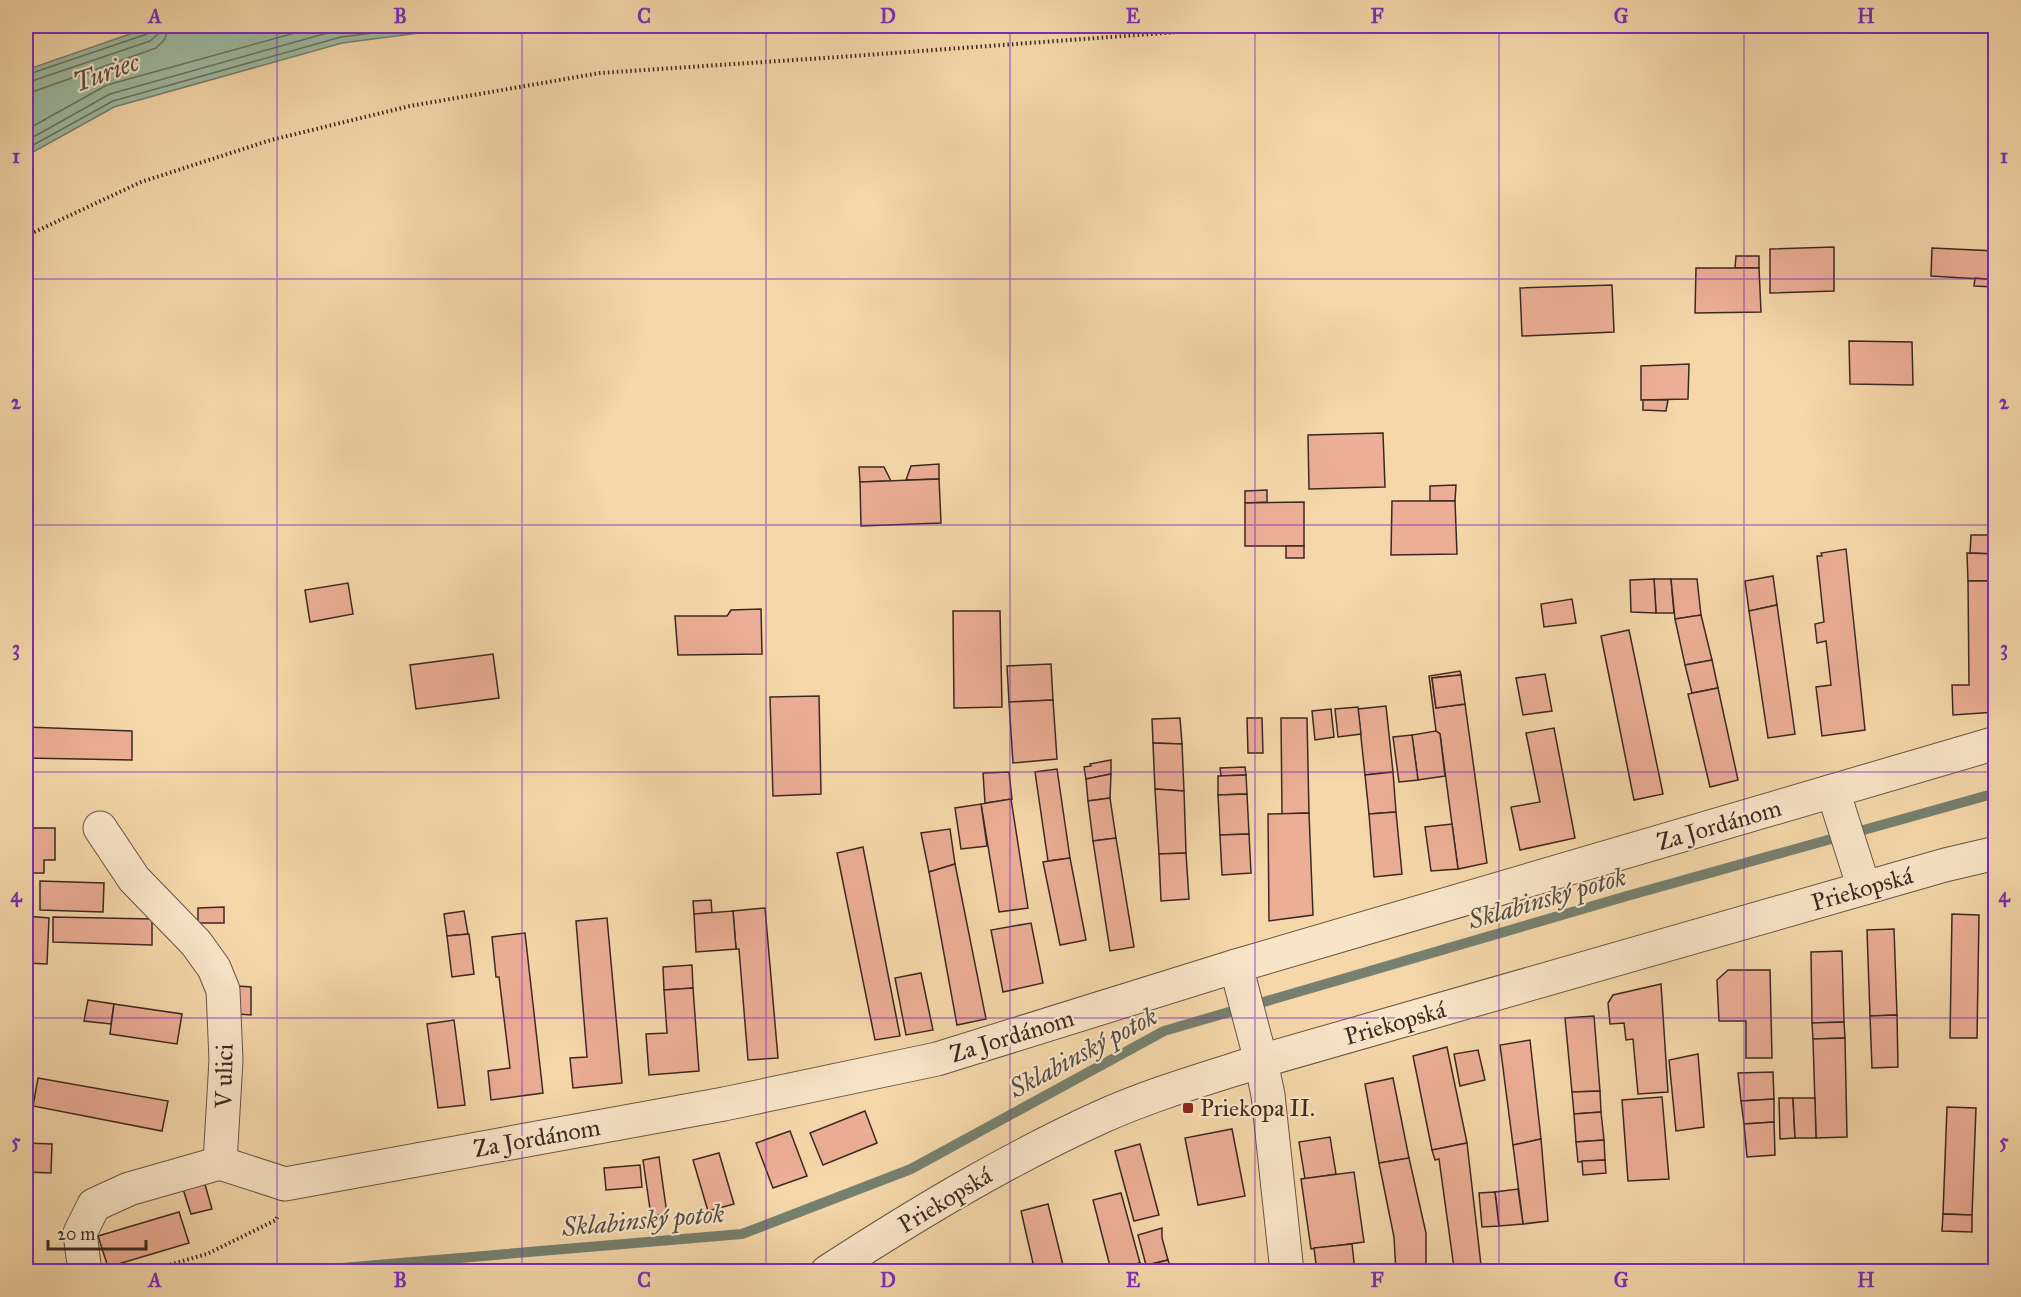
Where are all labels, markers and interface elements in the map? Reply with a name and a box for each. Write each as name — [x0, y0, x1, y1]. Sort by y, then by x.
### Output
text: A — [146, 4, 162, 28]
text: B — [393, 4, 407, 28]
text: C — [637, 4, 651, 28]
text: D — [880, 4, 896, 28]
text: E — [1126, 4, 1141, 28]
text: F — [1370, 4, 1384, 28]
text: G — [1614, 4, 1629, 28]
text: H — [1857, 4, 1875, 28]
water label: Turiec — [69, 45, 144, 99]
text: 1 — [12, 144, 20, 168]
text: 1 — [2000, 144, 2008, 168]
text: 2 — [11, 390, 22, 414]
text: 2 — [1999, 390, 2010, 414]
text: 3 — [12, 636, 20, 661]
text: 3 — [2000, 636, 2008, 661]
street label: Za Jordánom — [1653, 793, 1785, 857]
water label: Sklabinský potok — [1463, 860, 1630, 937]
street label: Priekopská — [1808, 860, 1917, 918]
text: 4 — [10, 883, 22, 908]
text: 4 — [1998, 883, 2010, 908]
street label: Priekopská — [1341, 994, 1450, 1052]
water label: Sklabinský potok — [1003, 999, 1163, 1106]
street label: Za Jordánom — [946, 1003, 1078, 1069]
street label: V ulici — [208, 1043, 240, 1109]
place label: Priekopa II. — [1200, 1093, 1315, 1123]
marker: Priekopa II. — [1181, 1101, 1195, 1115]
street label: Za Jordánom — [471, 1112, 603, 1164]
text: 5 — [11, 1129, 21, 1153]
text: 5 — [1999, 1129, 2009, 1153]
street label: Priekopská — [893, 1160, 998, 1240]
water label: Sklabinský potok — [560, 1197, 726, 1244]
scale bar — [48, 1213, 146, 1251]
text: 20 m — [57, 1223, 95, 1245]
text: A — [146, 1268, 162, 1292]
text: B — [393, 1268, 407, 1292]
text: C — [637, 1268, 651, 1292]
text: D — [880, 1268, 896, 1292]
text: E — [1126, 1268, 1141, 1292]
text: F — [1370, 1268, 1384, 1292]
text: G — [1614, 1268, 1629, 1292]
text: H — [1857, 1268, 1875, 1292]

